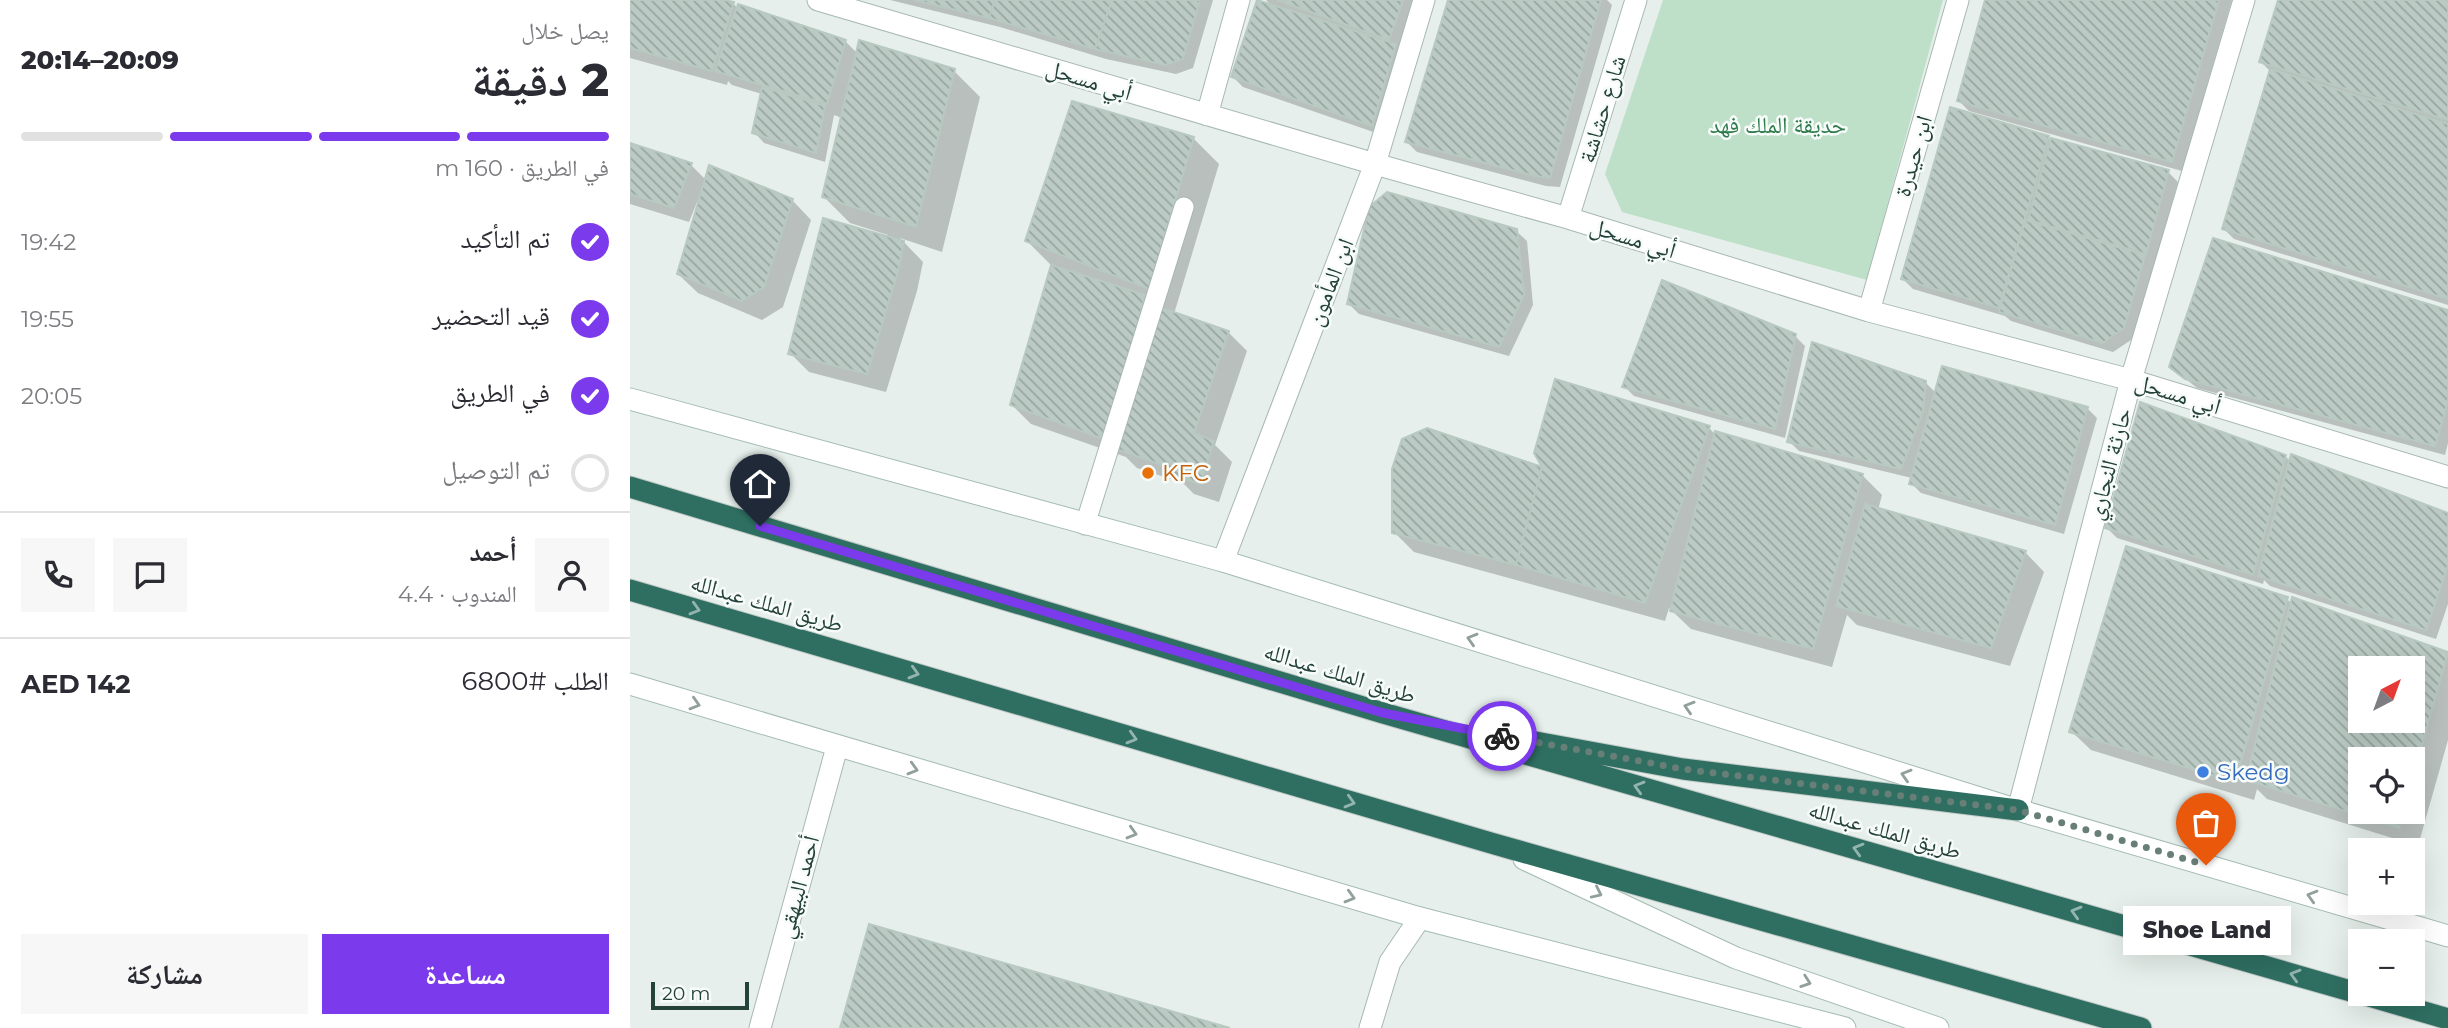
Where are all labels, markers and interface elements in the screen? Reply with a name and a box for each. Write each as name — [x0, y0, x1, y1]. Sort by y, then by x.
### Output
text: يصل خلال — [521, 17, 609, 45]
text: 20:09–20:14 — [21, 44, 179, 76]
text: 2 دقيقة — [471, 51, 609, 108]
street label: شارع حشاشة — [1572, 52, 1633, 166]
street label: أبي مسحل — [1041, 54, 1135, 111]
park label: حديقة الملك فهد — [1710, 111, 1846, 139]
street label: ابن حيدرة — [1888, 112, 1938, 200]
text: في الطريق · 160 m — [435, 154, 609, 182]
street label: أبي مسحل — [1585, 212, 1679, 269]
text: تم التأكيد — [460, 223, 550, 255]
icon: check — [571, 223, 609, 261]
text: 19:42 — [21, 228, 76, 256]
street label: ابن المأمون — [1301, 234, 1359, 330]
text: قيد التحضير — [432, 300, 550, 332]
icon: check — [571, 300, 609, 338]
text: 19:55 — [21, 305, 74, 333]
street label: أبي مسحل — [2130, 368, 2224, 425]
text: في الطريق — [450, 377, 550, 409]
icon: check — [571, 377, 609, 415]
text: 20:05 — [21, 382, 82, 410]
street label: حارثة النجاري — [2081, 405, 2142, 524]
text: تم التوصيل — [442, 454, 550, 486]
pin — [730, 454, 790, 526]
place label: KFC — [1162, 459, 1209, 487]
icon: home — [741, 465, 779, 503]
marker: KFC — [1140, 465, 1156, 481]
text: أحمد — [469, 536, 517, 568]
button: phone — [21, 538, 95, 612]
button: chat — [113, 538, 187, 612]
button: person — [535, 538, 609, 612]
street label: طريق الملك عبدالله — [688, 568, 846, 638]
text: المندوب · 4.4 — [398, 580, 517, 608]
one-way arrow — [689, 601, 701, 616]
one-way arrow — [1466, 632, 1478, 647]
street label: طريق الملك عبدالله — [1261, 637, 1419, 709]
north arrow — [2348, 656, 2426, 733]
map controls — [2348, 656, 2425, 1006]
text: الطلب #6800 — [462, 665, 609, 697]
one-way arrow — [907, 665, 919, 680]
text: AED 142 — [21, 668, 131, 700]
one-way arrow — [689, 696, 701, 711]
one-way arrow — [1683, 700, 1695, 715]
courier — [1467, 701, 1537, 771]
icon: bike — [1483, 717, 1521, 755]
one-way arrow — [1126, 729, 1138, 744]
button: locate — [2348, 747, 2425, 824]
place label: Skedg — [2217, 758, 2290, 786]
one-way arrow — [907, 761, 919, 776]
marker: Skedg — [2195, 764, 2211, 780]
one-way arrow — [1900, 768, 1912, 783]
one-way arrow — [1633, 780, 1645, 795]
one-way arrow — [1344, 793, 1356, 808]
pin — [2176, 793, 2236, 865]
street label: طريق الملك عبدالله — [1806, 795, 1964, 865]
icon: bag — [2187, 804, 2225, 842]
one-way arrow — [1125, 825, 1137, 840]
street label: أحمد البيهقي — [771, 832, 830, 943]
button: + — [2348, 838, 2425, 915]
one-way arrow — [1852, 843, 1864, 858]
one-way arrow — [1590, 885, 1602, 899]
one-way arrow — [1344, 889, 1356, 904]
one-way arrow — [2306, 889, 2318, 904]
one-way arrow — [2071, 906, 2083, 920]
callout: Shoe Land — [2122, 907, 2290, 956]
text: Shoe Land — [2143, 916, 2271, 944]
button: − — [2348, 929, 2425, 1006]
button: مشاركة — [21, 934, 308, 1014]
button: مساعدة — [322, 934, 609, 1014]
one-way arrow — [2289, 968, 2301, 983]
one-way arrow — [1799, 974, 1811, 988]
scale bar — [651, 979, 749, 1011]
text: 20 m — [662, 982, 710, 1005]

